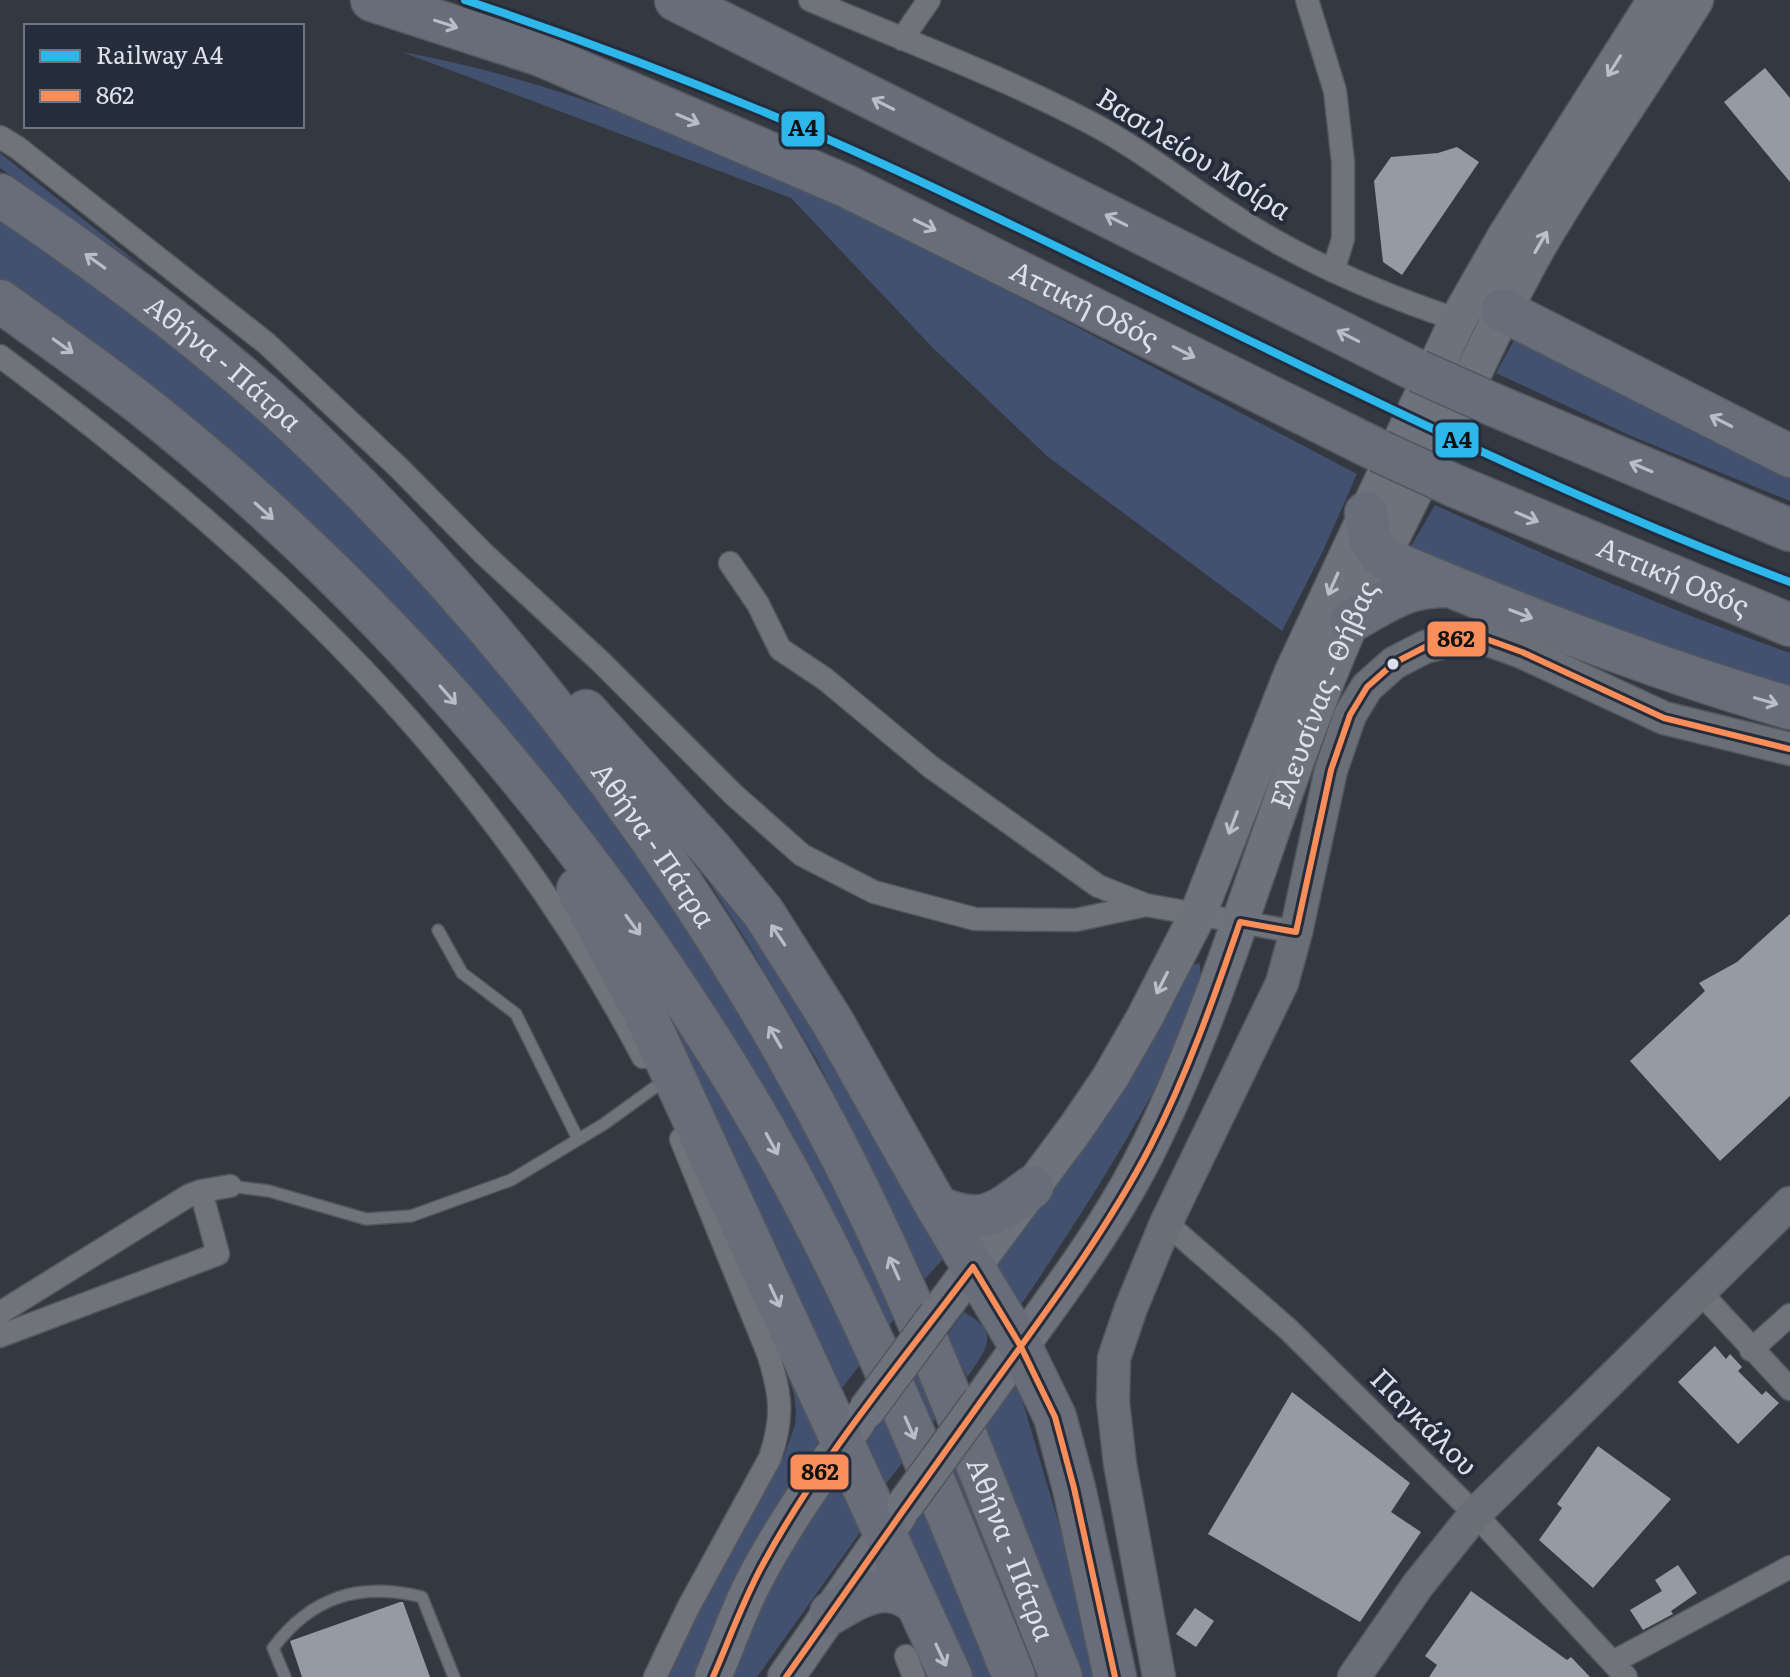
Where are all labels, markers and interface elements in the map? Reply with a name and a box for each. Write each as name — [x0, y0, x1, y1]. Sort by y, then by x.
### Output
one-way arrow — [433, 18, 458, 33]
legend — [24, 24, 304, 128]
text: Railway A4 — [96, 36, 223, 71]
one-way arrow — [1606, 54, 1622, 77]
text: 862 — [96, 76, 134, 111]
street label: Βασιλείου Μοίρα — [1090, 76, 1300, 229]
one-way arrow — [872, 95, 896, 111]
line badge: A4 — [780, 110, 826, 148]
text: A4 — [788, 110, 818, 143]
one-way arrow — [675, 112, 700, 127]
one-way arrow — [1104, 212, 1128, 227]
one-way arrow — [913, 218, 937, 233]
one-way arrow — [1533, 231, 1549, 254]
street label: Αττική Οδός — [1004, 248, 1167, 357]
one-way arrow — [84, 253, 106, 270]
street label: Αθήνα - Πάτρα — [137, 283, 313, 440]
one-way arrow — [1337, 328, 1361, 344]
one-way arrow — [52, 338, 74, 354]
one-way arrow — [1171, 345, 1195, 360]
one-way arrow — [1709, 412, 1733, 428]
line badge: A4 — [1434, 421, 1480, 459]
text: A4 — [1442, 422, 1472, 455]
one-way arrow — [1629, 459, 1654, 474]
one-way arrow — [254, 501, 274, 519]
one-way arrow — [1514, 510, 1539, 525]
street label: Αττική Οδός — [1591, 524, 1756, 625]
one-way arrow — [1325, 571, 1340, 595]
street label: Ελευσίνας - Θήβας — [1258, 572, 1386, 814]
one-way arrow — [1508, 608, 1533, 622]
line badge: 862 — [1426, 620, 1487, 658]
text: 862 — [1437, 621, 1475, 654]
unlabelled marker — [1385, 656, 1401, 672]
one-way arrow — [438, 684, 456, 704]
one-way arrow — [1753, 695, 1778, 709]
street label: Αθήνα - Πάτρα — [583, 752, 728, 935]
one-way arrow — [1225, 810, 1239, 835]
one-way arrow — [625, 913, 641, 935]
one-way arrow — [770, 924, 786, 947]
one-way arrow — [1154, 971, 1170, 995]
one-way arrow — [767, 1026, 783, 1049]
one-way arrow — [765, 1132, 780, 1156]
one-way arrow — [886, 1256, 901, 1280]
one-way arrow — [769, 1283, 784, 1308]
street label: Παγκάλου — [1362, 1357, 1489, 1484]
one-way arrow — [903, 1416, 918, 1440]
street label: Αθήνα - Πάτρα — [958, 1451, 1068, 1647]
line badge: 862 — [789, 1453, 850, 1491]
text: 862 — [801, 1454, 839, 1487]
one-way arrow — [934, 1642, 949, 1666]

